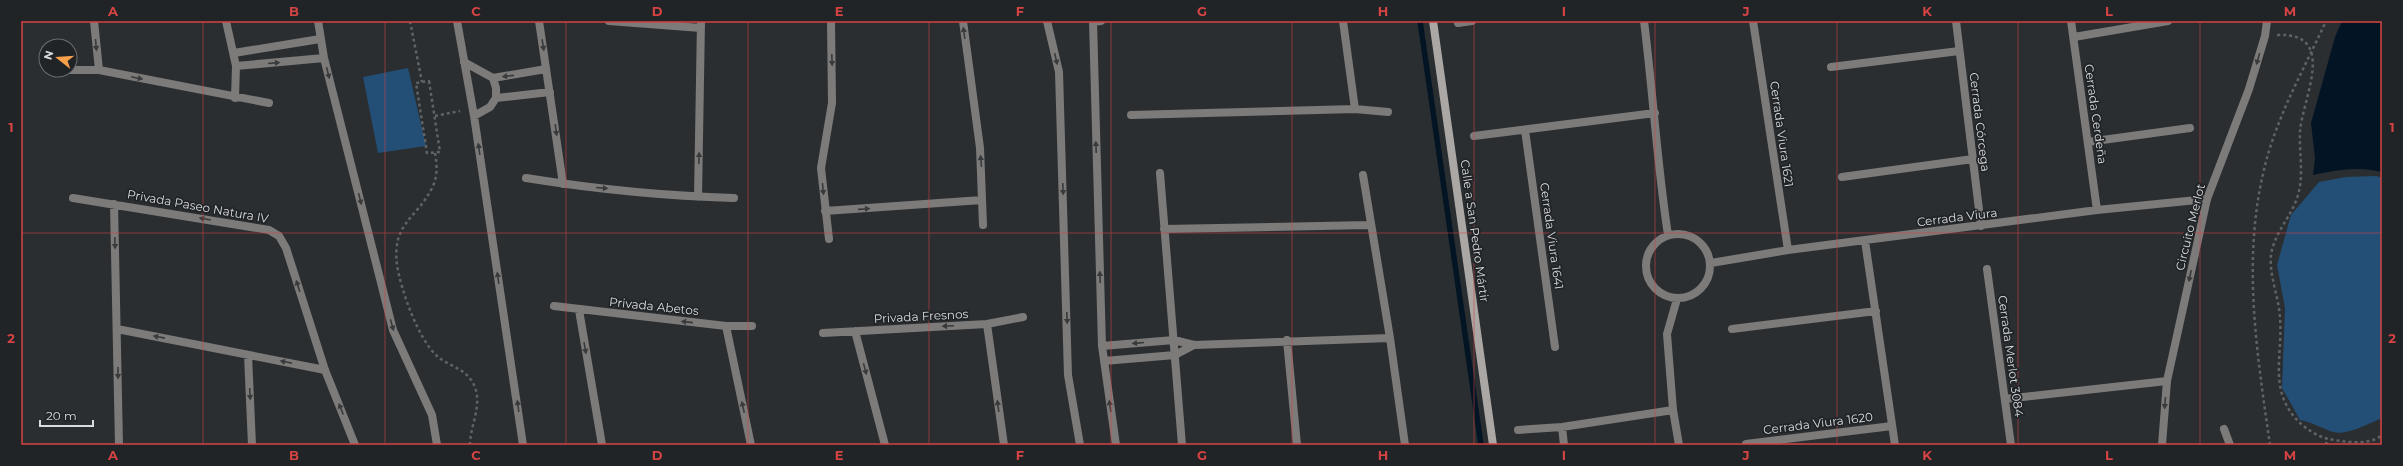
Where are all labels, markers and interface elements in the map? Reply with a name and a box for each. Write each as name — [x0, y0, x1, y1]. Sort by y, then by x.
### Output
text: A — [107, 3, 119, 19]
text: B — [289, 3, 299, 19]
text: C — [471, 3, 481, 19]
text: D — [652, 3, 663, 19]
text: E — [835, 3, 844, 19]
text: F — [1016, 3, 1024, 19]
text: G — [1197, 3, 1207, 19]
text: H — [1378, 3, 1388, 19]
text: I — [1562, 3, 1566, 19]
text: J — [1741, 3, 1750, 19]
text: K — [1922, 3, 1932, 19]
text: L — [2105, 3, 2113, 19]
text: M — [2284, 3, 2296, 19]
one-way arrow — [961, 27, 967, 39]
north arrow — [38, 38, 78, 78]
one-way arrow — [93, 39, 100, 52]
one-way arrow — [540, 39, 546, 51]
text: N — [40, 49, 56, 61]
one-way arrow — [1053, 53, 1059, 65]
one-way arrow — [2255, 53, 2261, 65]
one-way arrow — [829, 54, 835, 67]
one-way arrow — [268, 59, 280, 66]
street label: Cerrada Cerdeña — [2082, 63, 2110, 165]
one-way arrow — [325, 67, 331, 79]
street label: Cerrada Córcega — [1966, 72, 1994, 172]
one-way arrow — [502, 73, 514, 80]
one-way arrow — [131, 75, 143, 81]
street label: Cerrada Viura 1621 — [1767, 80, 1797, 188]
text: 1 — [8, 119, 14, 135]
text: 1 — [2389, 119, 2395, 135]
one-way arrow — [553, 124, 559, 136]
one-way arrow — [1093, 141, 1100, 153]
one-way arrow — [476, 143, 482, 155]
one-way arrow — [696, 151, 702, 164]
one-way arrow — [978, 155, 985, 168]
street label: Calle a San Pedro Mártir — [1458, 159, 1492, 303]
street label: Cerrada Viura 1641 — [1537, 182, 1567, 290]
street label: Circuito Merlot — [2172, 182, 2208, 272]
one-way arrow — [820, 183, 826, 195]
one-way arrow — [1060, 183, 1066, 196]
one-way arrow — [596, 184, 608, 191]
street label: Privada Paseo Natura IV — [126, 186, 271, 226]
one-way arrow — [357, 193, 363, 205]
one-way arrow — [858, 205, 870, 212]
street label: Cerrada Viura — [1916, 205, 1998, 229]
one-way arrow — [199, 216, 211, 222]
one-way arrow — [112, 237, 118, 250]
one-way arrow — [1097, 270, 1103, 283]
one-way arrow — [2187, 270, 2193, 282]
one-way arrow — [495, 272, 501, 284]
one-way arrow — [295, 280, 301, 292]
street label: Privada Abetos — [608, 294, 700, 318]
street label: Cerrada Merlot 3084 — [1995, 294, 2027, 418]
street label: Privada Fresnos — [873, 306, 969, 326]
one-way arrow — [1063, 312, 1070, 324]
one-way arrow — [389, 319, 395, 331]
one-way arrow — [681, 319, 694, 325]
one-way arrow — [942, 323, 954, 330]
text: 2 — [7, 330, 15, 346]
text: 2 — [2388, 330, 2396, 346]
one-way arrow — [153, 334, 165, 340]
one-way arrow — [1132, 339, 1144, 346]
one-way arrow — [583, 342, 589, 355]
one-way arrow — [280, 359, 293, 365]
one-way arrow — [862, 363, 868, 375]
one-way arrow — [114, 367, 121, 379]
one-way arrow — [247, 388, 253, 401]
one-way arrow — [2162, 397, 2169, 409]
one-way arrow — [514, 400, 520, 413]
one-way arrow — [995, 400, 1002, 412]
one-way arrow — [1107, 400, 1113, 412]
one-way arrow — [740, 401, 746, 413]
scale bar — [40, 402, 93, 428]
one-way arrow — [337, 402, 343, 414]
text: 20 m — [46, 408, 77, 423]
street label: Cerrada Viura 1620 — [1762, 409, 1874, 437]
text: A — [107, 447, 119, 463]
text: B — [289, 447, 299, 463]
text: C — [471, 447, 481, 463]
text: D — [652, 447, 663, 463]
text: E — [835, 447, 844, 463]
text: F — [1016, 447, 1024, 463]
text: G — [1197, 447, 1207, 463]
text: H — [1378, 447, 1388, 463]
text: I — [1562, 447, 1566, 463]
text: J — [1741, 447, 1750, 463]
text: K — [1922, 447, 1932, 463]
text: L — [2105, 447, 2113, 463]
text: M — [2284, 447, 2296, 463]

